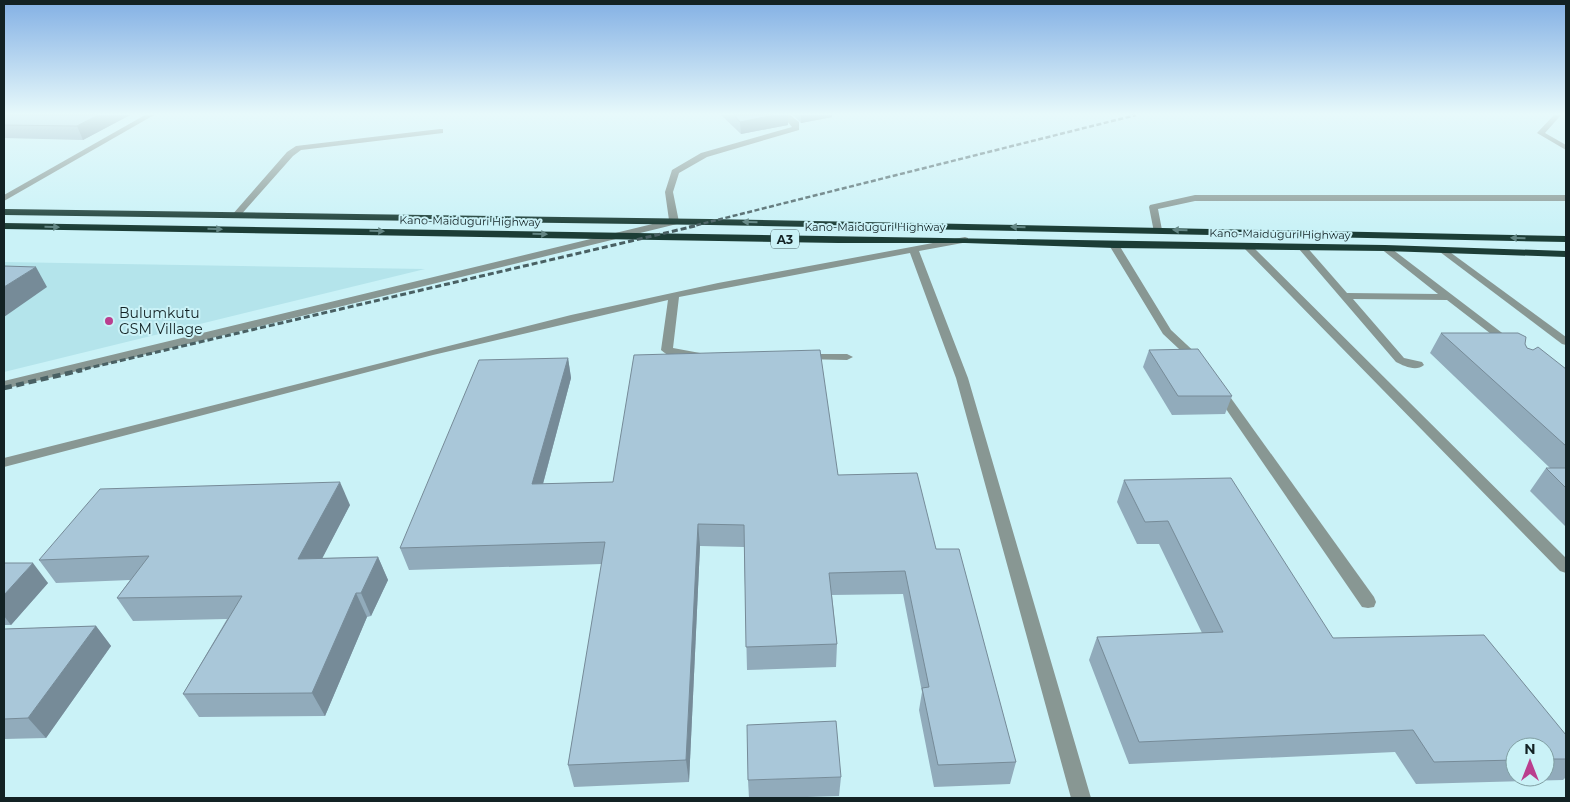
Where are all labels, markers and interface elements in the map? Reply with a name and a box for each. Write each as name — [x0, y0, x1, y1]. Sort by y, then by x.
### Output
street label: Kano-Maiduguri Highway — [399, 213, 541, 229]
one-way arrow — [742, 218, 758, 226]
street label: Kano-Maiduguri Highway — [804, 220, 946, 234]
one-way arrow — [45, 223, 61, 231]
one-way arrow — [1009, 223, 1025, 231]
one-way arrow — [207, 225, 223, 233]
one-way arrow — [1172, 226, 1188, 234]
street label: Kano-Maiduguri Highway — [1209, 226, 1351, 242]
one-way arrow — [370, 228, 386, 236]
road number: A3 — [771, 230, 799, 248]
one-way arrow — [532, 231, 548, 239]
one-way arrow — [1509, 233, 1525, 241]
place label: Bulumkutu GSM Village — [119, 304, 203, 338]
marker: Bulumkutu GSM Village — [103, 315, 115, 327]
north arrow — [1505, 737, 1555, 787]
text: N — [1524, 740, 1536, 758]

